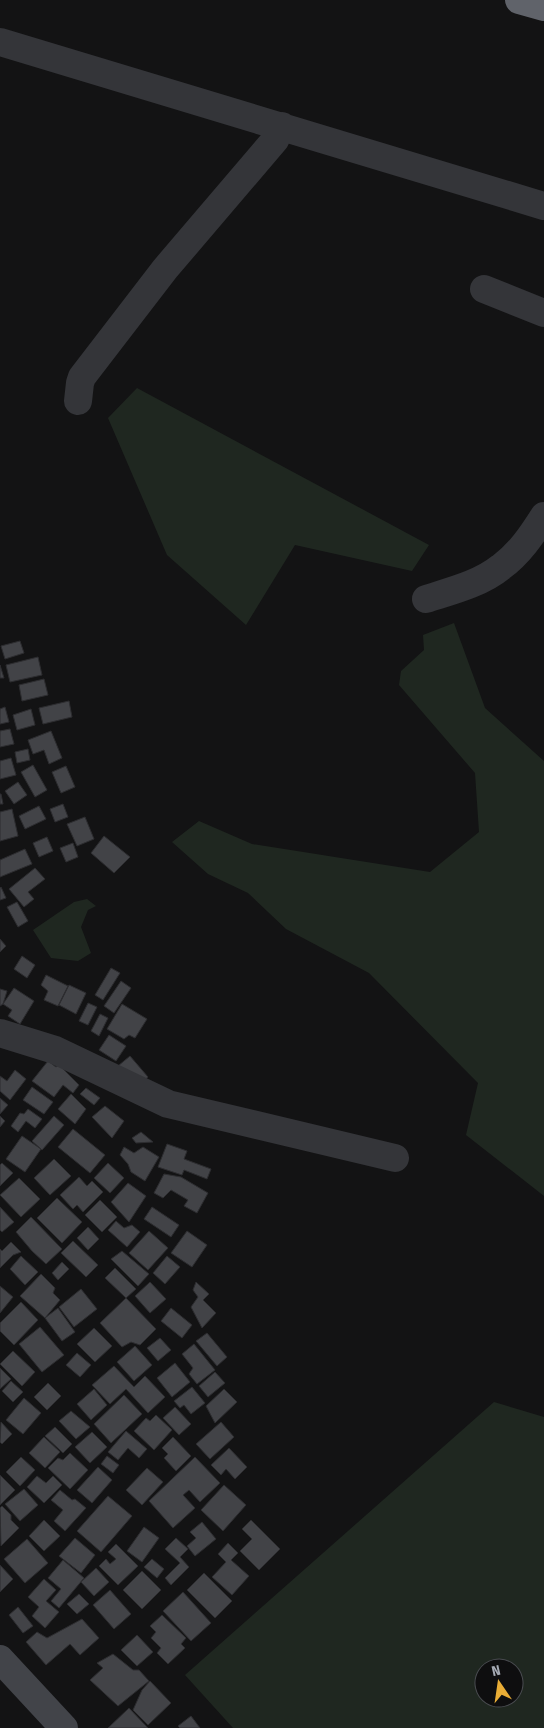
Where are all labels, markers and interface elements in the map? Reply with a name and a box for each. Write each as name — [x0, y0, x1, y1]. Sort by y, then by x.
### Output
north arrow — [474, 1658, 524, 1708]
text: N — [490, 1662, 502, 1680]

